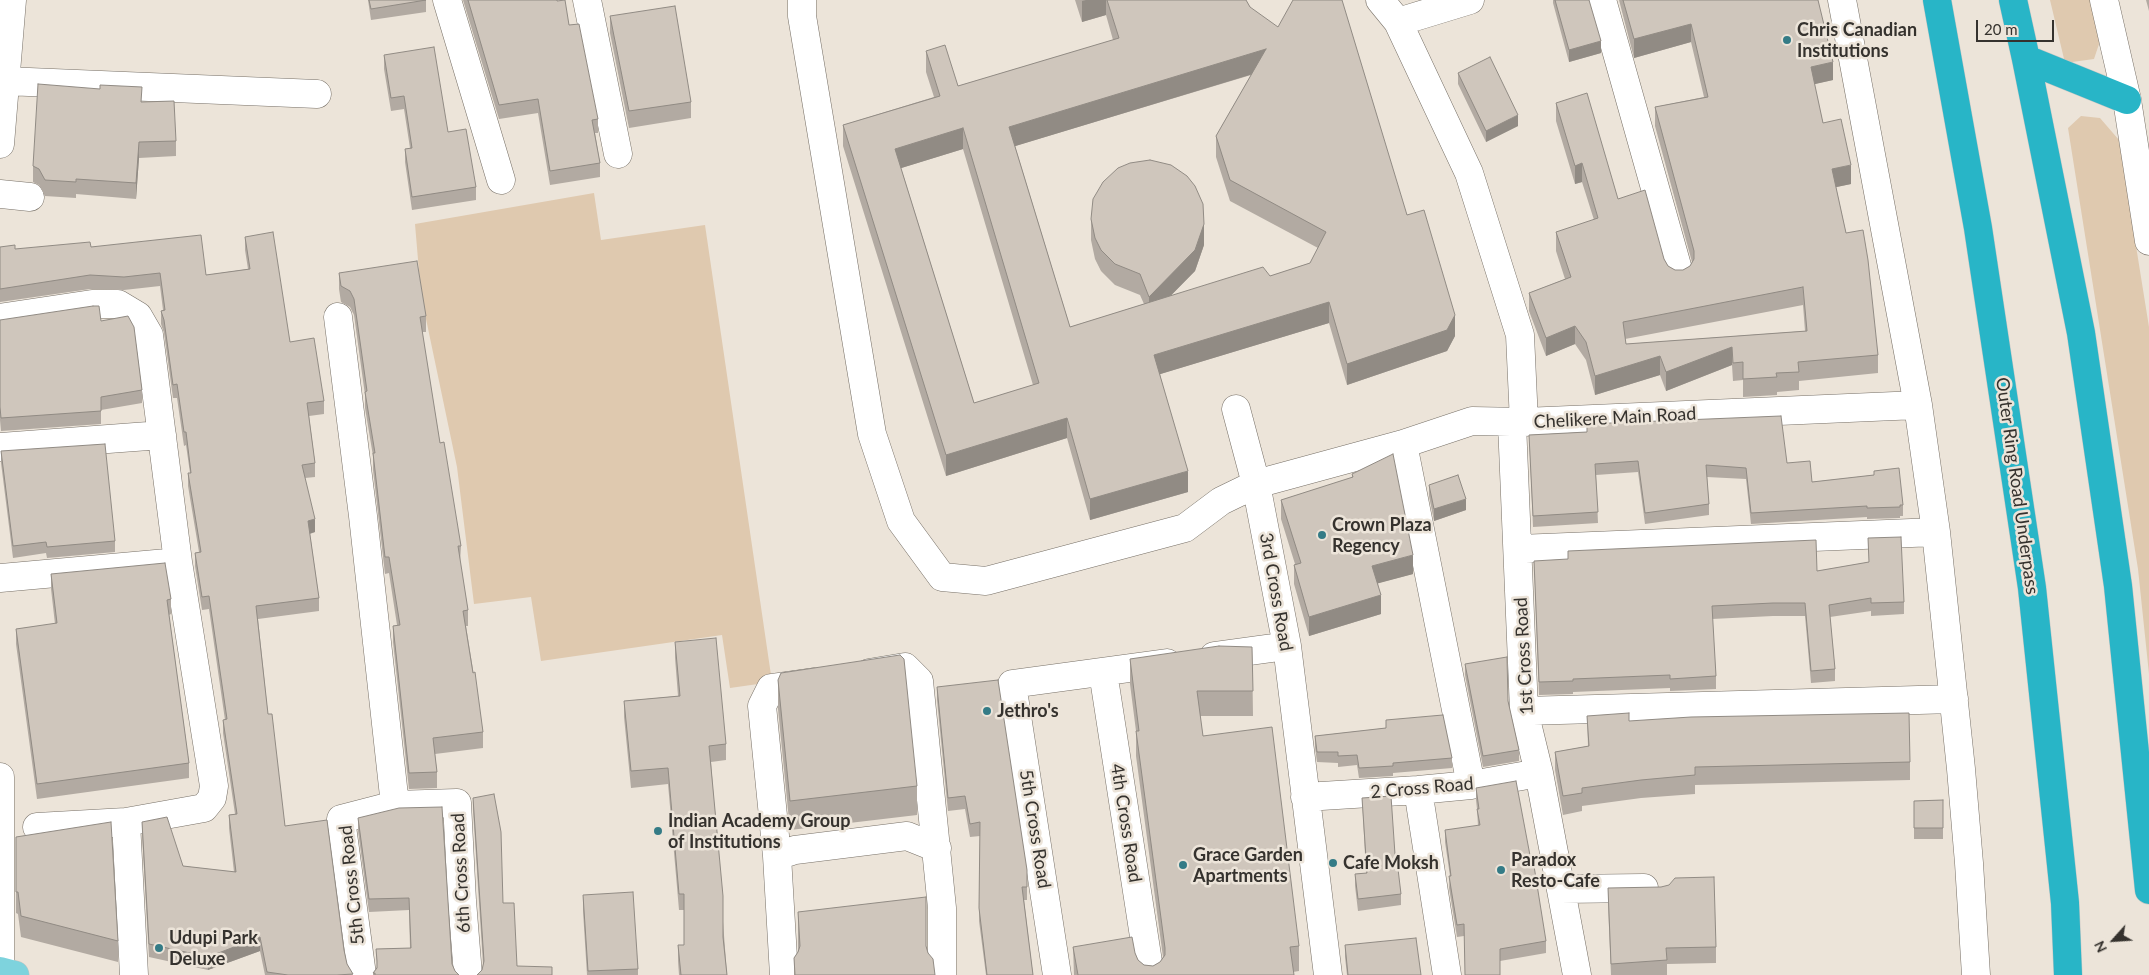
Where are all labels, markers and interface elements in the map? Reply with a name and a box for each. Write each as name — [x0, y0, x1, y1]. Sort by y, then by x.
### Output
scale bar — [1979, 10, 2056, 42]
place label: Chris Canadian Institutions — [1797, 19, 1917, 62]
text: 20 m — [1984, 20, 2018, 38]
marker: Chris Canadian Institutions — [1781, 34, 1793, 46]
street label: Outer Ring Road Underpass — [1991, 376, 2043, 596]
street label: Chelikere Main Road — [1533, 403, 1697, 433]
place label: Crown Plaza Regency — [1332, 514, 1432, 556]
marker: Crown Plaza Regency — [1316, 529, 1328, 541]
street label: 3rd Cross Road — [1255, 531, 1297, 653]
street label: 1st Cross Road — [1510, 597, 1538, 715]
place label: Jethro's — [997, 700, 1059, 722]
marker: Jethro's — [981, 705, 993, 717]
street label: 4th Cross Road — [1106, 762, 1146, 884]
street label: 5th Cross Road — [1015, 768, 1055, 890]
street label: 2 Cross Road — [1369, 773, 1475, 803]
place label: Indian Academy Group of Institutions — [668, 810, 850, 852]
street label: 6th Cross Road — [447, 813, 475, 933]
street label: 5th Cross Road — [335, 824, 369, 946]
marker: Indian Academy Group of Institutions — [652, 825, 664, 837]
place label: Grace Garden Apartments — [1193, 844, 1303, 886]
place label: Paradox Resto-Cafe — [1511, 849, 1600, 892]
place label: Cafe Moksh — [1343, 852, 1439, 874]
marker: Cafe Moksh — [1327, 857, 1339, 869]
marker: Grace Garden Apartments — [1177, 859, 1189, 871]
marker: Paradox Resto-Cafe — [1495, 864, 1507, 876]
north arrow — [2089, 915, 2139, 965]
place label: Udupi Park Deluxe — [169, 927, 258, 970]
text: N — [2090, 938, 2110, 955]
marker: Udupi Park Deluxe — [153, 942, 165, 954]

